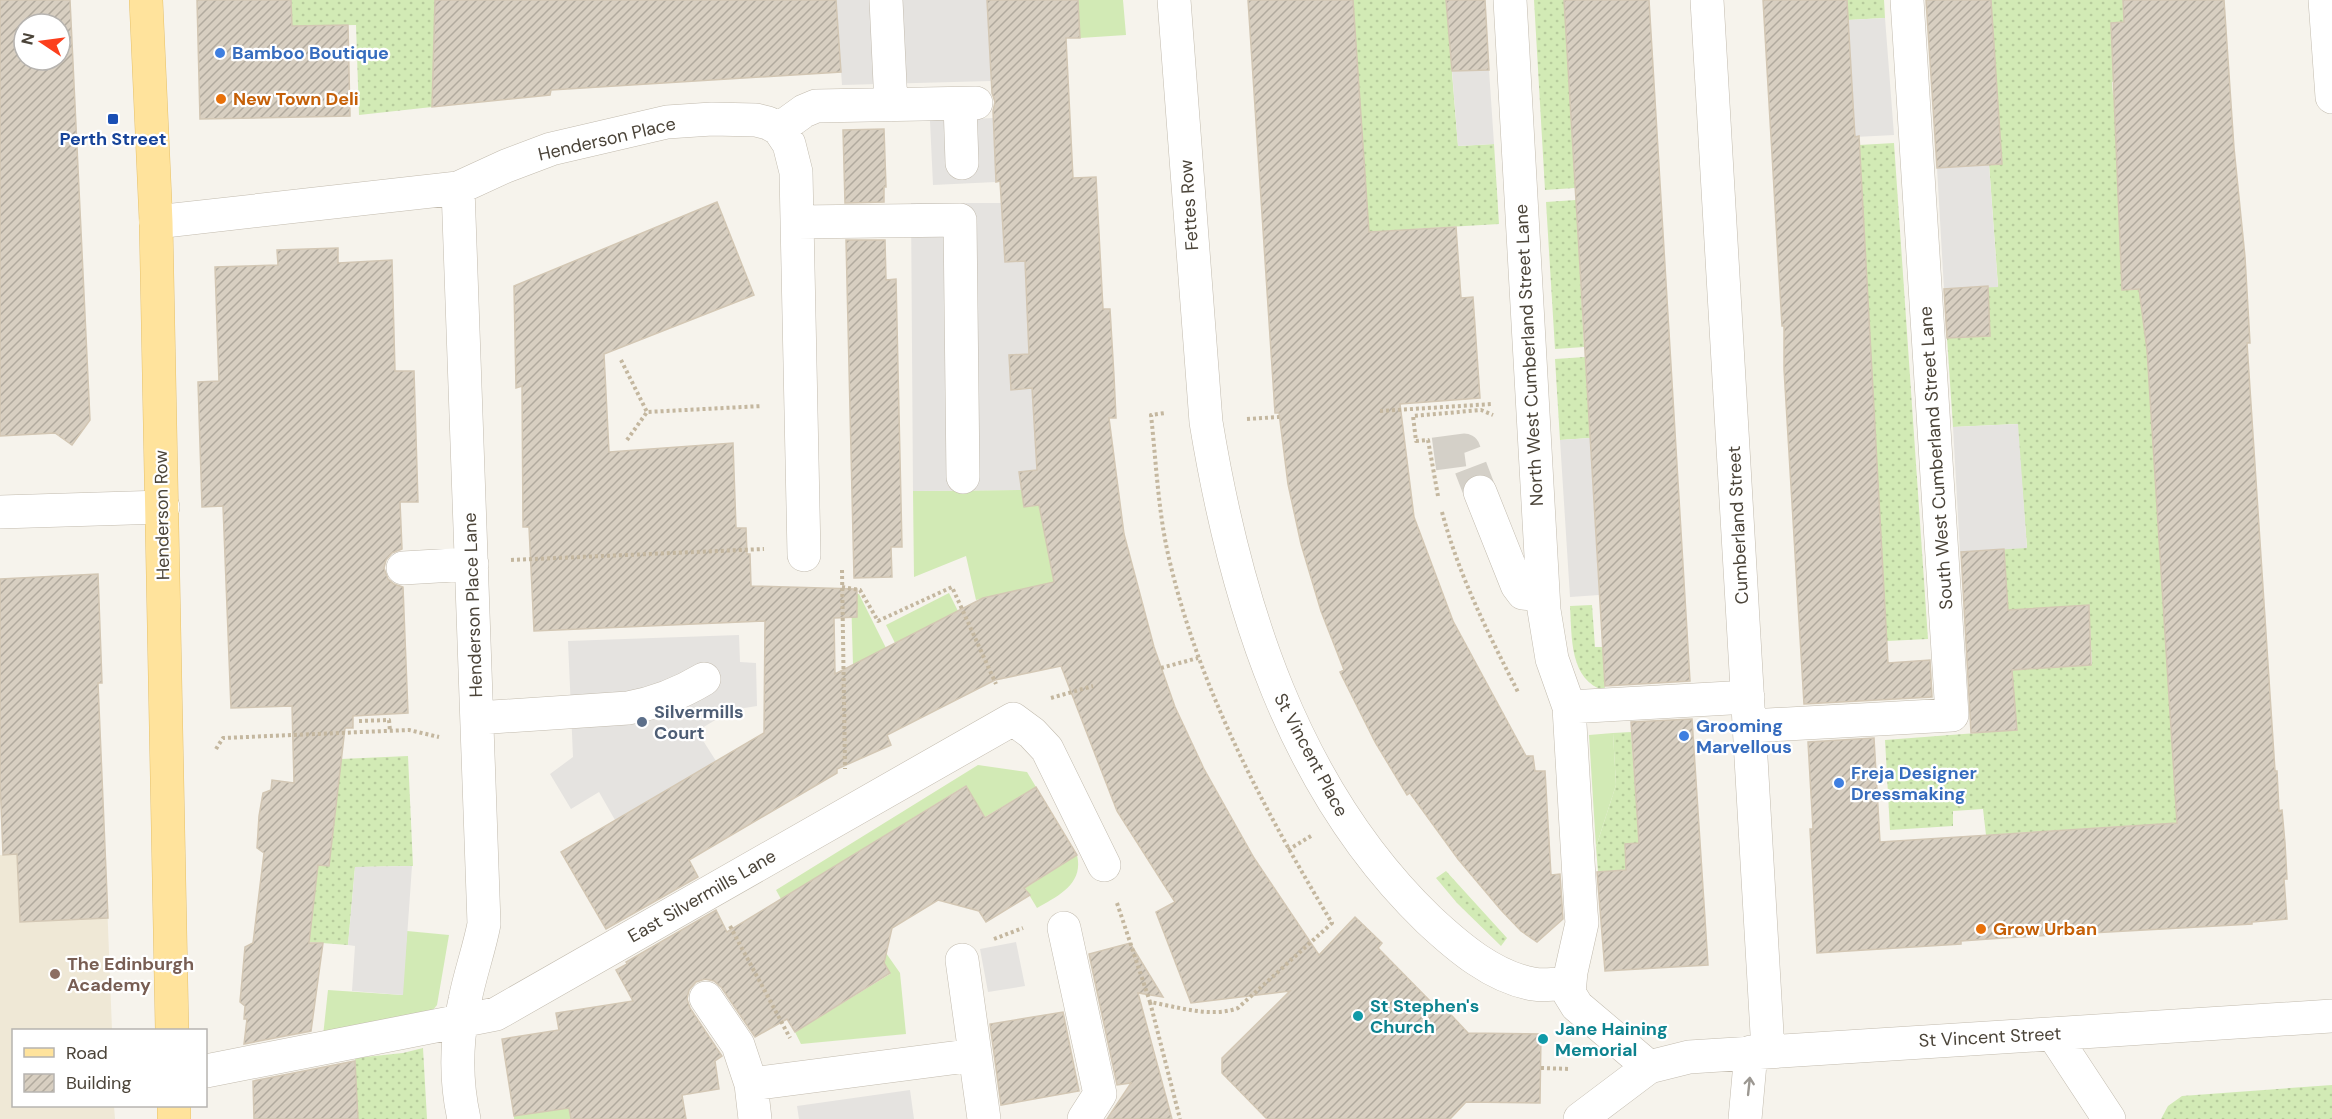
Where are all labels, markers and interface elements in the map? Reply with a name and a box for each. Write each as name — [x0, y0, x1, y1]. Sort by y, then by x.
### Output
north arrow — [12, 12, 72, 72]
text: N — [16, 31, 39, 47]
place label: Bamboo Boutique — [232, 41, 389, 65]
marker: Bamboo Boutique — [213, 46, 227, 60]
place label: New Town Deli — [233, 87, 359, 111]
marker: New Town Deli — [214, 92, 228, 106]
street label: Henderson Place — [536, 111, 678, 167]
marker: Perth Street — [106, 112, 120, 126]
place label: Perth Street — [59, 127, 167, 151]
street label: Fettes Row — [1174, 158, 1204, 251]
street label: North West Cumberland Street Lane — [1509, 203, 1549, 507]
street label: South West Cumberland Street Lane — [1913, 305, 1959, 611]
street label: Cumberland Street — [1722, 445, 1754, 605]
street label: Henderson Row — [149, 450, 175, 580]
street label: Henderson Place Lane — [458, 512, 488, 698]
street label: St Vincent Place — [1268, 689, 1354, 821]
place label: Silvermills Court — [654, 700, 744, 745]
place label: Grooming Marvellous — [1696, 714, 1792, 759]
marker: Silvermills Court — [635, 715, 649, 729]
marker: Grooming Marvellous — [1677, 729, 1691, 743]
place label: Freja Designer Dressmaking — [1851, 761, 1977, 806]
marker: Freja Designer Dressmaking — [1832, 776, 1846, 790]
street label: East Silvermills Lane — [624, 844, 780, 948]
place label: Grow Urban — [1993, 917, 2097, 941]
marker: Grow Urban — [1974, 922, 1988, 936]
place label: The Edinburgh Academy — [67, 952, 194, 997]
marker: The Edinburgh Academy — [48, 967, 62, 981]
place label: St Stephen's Church — [1370, 994, 1479, 1039]
marker: St Stephen's Church — [1351, 1009, 1365, 1023]
place label: Jane Haining Memorial — [1555, 1017, 1668, 1062]
street label: St Vincent Street — [1918, 1021, 2062, 1053]
legend — [12, 1029, 207, 1107]
marker: Jane Haining Memorial — [1536, 1032, 1550, 1046]
text: Road — [66, 1041, 108, 1065]
text: Building — [66, 1071, 131, 1095]
one-way arrow — [1744, 1076, 1755, 1096]

